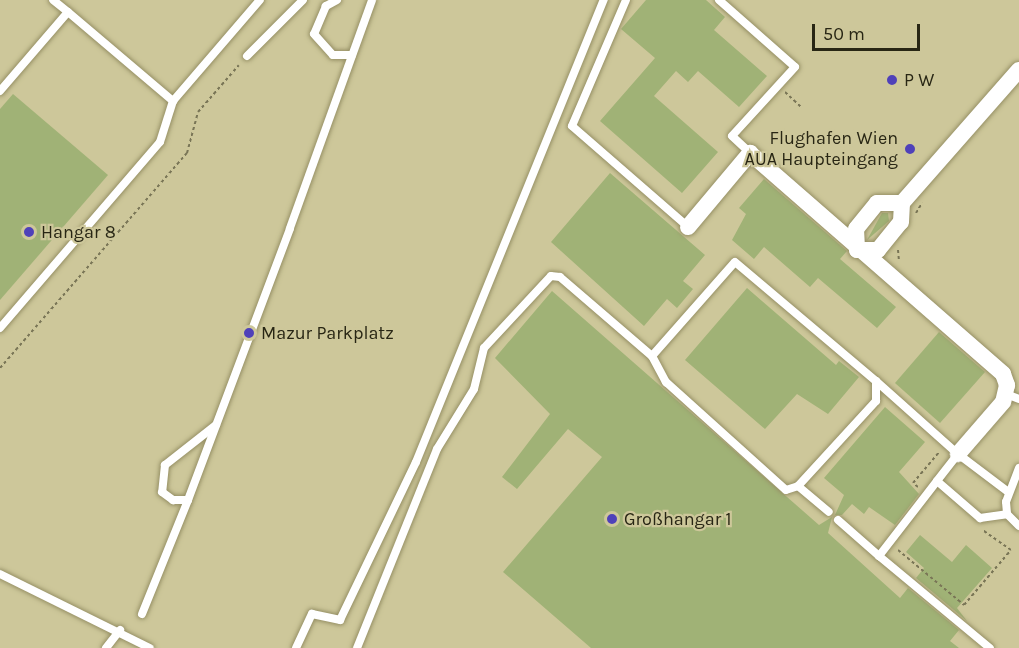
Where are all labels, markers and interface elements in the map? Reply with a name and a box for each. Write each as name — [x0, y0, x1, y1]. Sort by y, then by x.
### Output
scale bar — [815, 12, 923, 50]
text: 50 m — [823, 23, 865, 45]
place label: P W — [904, 69, 934, 91]
marker: P W — [885, 73, 899, 87]
place label: Flughafen Wien AUA Haupteingang — [745, 128, 898, 170]
marker: Flughafen Wien AUA Haupteingang — [903, 142, 917, 156]
place label: Hangar 8 — [41, 221, 116, 243]
marker: Hangar 8 — [22, 225, 36, 239]
place label: Mazur Parkplatz — [261, 322, 394, 344]
marker: Mazur Parkplatz — [242, 326, 256, 340]
place label: Großhangar 1 — [624, 508, 731, 530]
marker: Großhangar 1 — [605, 512, 619, 526]

